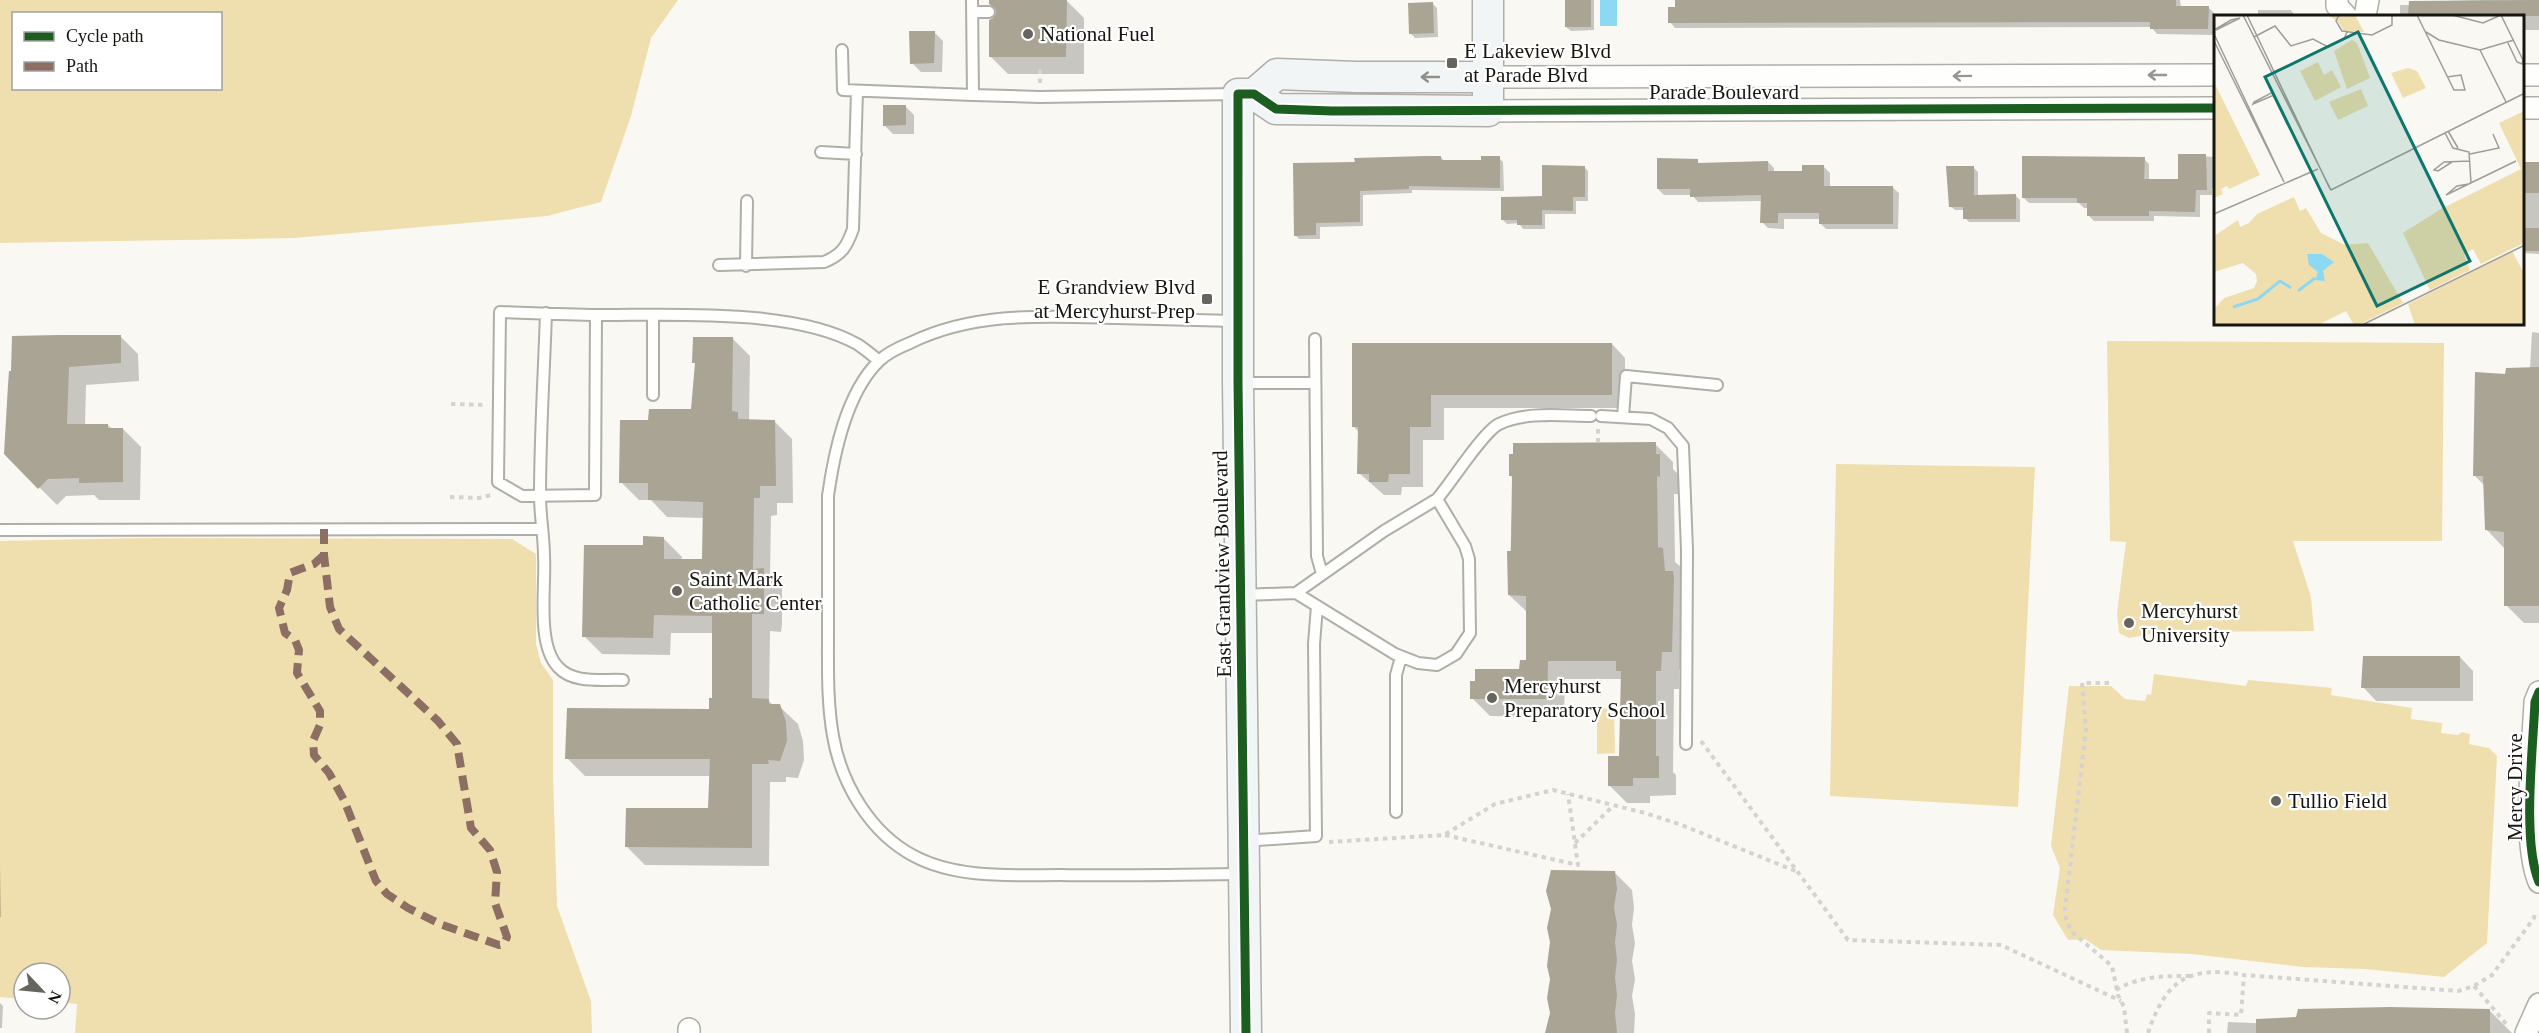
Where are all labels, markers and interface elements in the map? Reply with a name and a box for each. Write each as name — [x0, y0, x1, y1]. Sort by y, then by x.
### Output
legend — [12, 12, 222, 90]
inset map — [2214, 15, 2524, 326]
place label: National Fuel — [1040, 22, 1155, 46]
text: Cycle path — [66, 26, 143, 46]
marker: National Fuel — [1021, 27, 1035, 41]
place label: E Lakeview Blvd at Parade Blvd — [1464, 39, 1611, 87]
text: Path — [66, 56, 98, 76]
marker: E Lakeview Blvd at Parade Blvd — [1445, 56, 1459, 70]
one-way arrow — [2147, 69, 2167, 81]
one-way arrow — [1952, 70, 1972, 82]
one-way arrow — [1421, 71, 1441, 83]
street label: Parade Boulevard — [1649, 80, 1799, 104]
place label: E Grandview Blvd at Mercyhurst Prep — [1034, 275, 1195, 323]
marker: E Grandview Blvd at Mercyhurst Prep — [1200, 292, 1214, 306]
street label: East Grandview Boulevard — [1208, 450, 1236, 678]
place label: Saint Mark Catholic Center — [689, 567, 821, 615]
marker: Saint Mark Catholic Center — [670, 584, 684, 598]
place label: Mercyhurst University — [2141, 599, 2238, 647]
marker: Mercyhurst University — [2122, 616, 2136, 630]
place label: Mercyhurst Preparatory School — [1504, 674, 1666, 722]
marker: Mercyhurst Preparatory School — [1485, 691, 1499, 705]
street label: Mercy Drive — [2503, 733, 2527, 841]
place label: Tullio Field — [2288, 789, 2388, 813]
marker: Tullio Field — [2269, 794, 2283, 808]
north arrow — [12, 961, 72, 1021]
text: N — [45, 988, 65, 1007]

